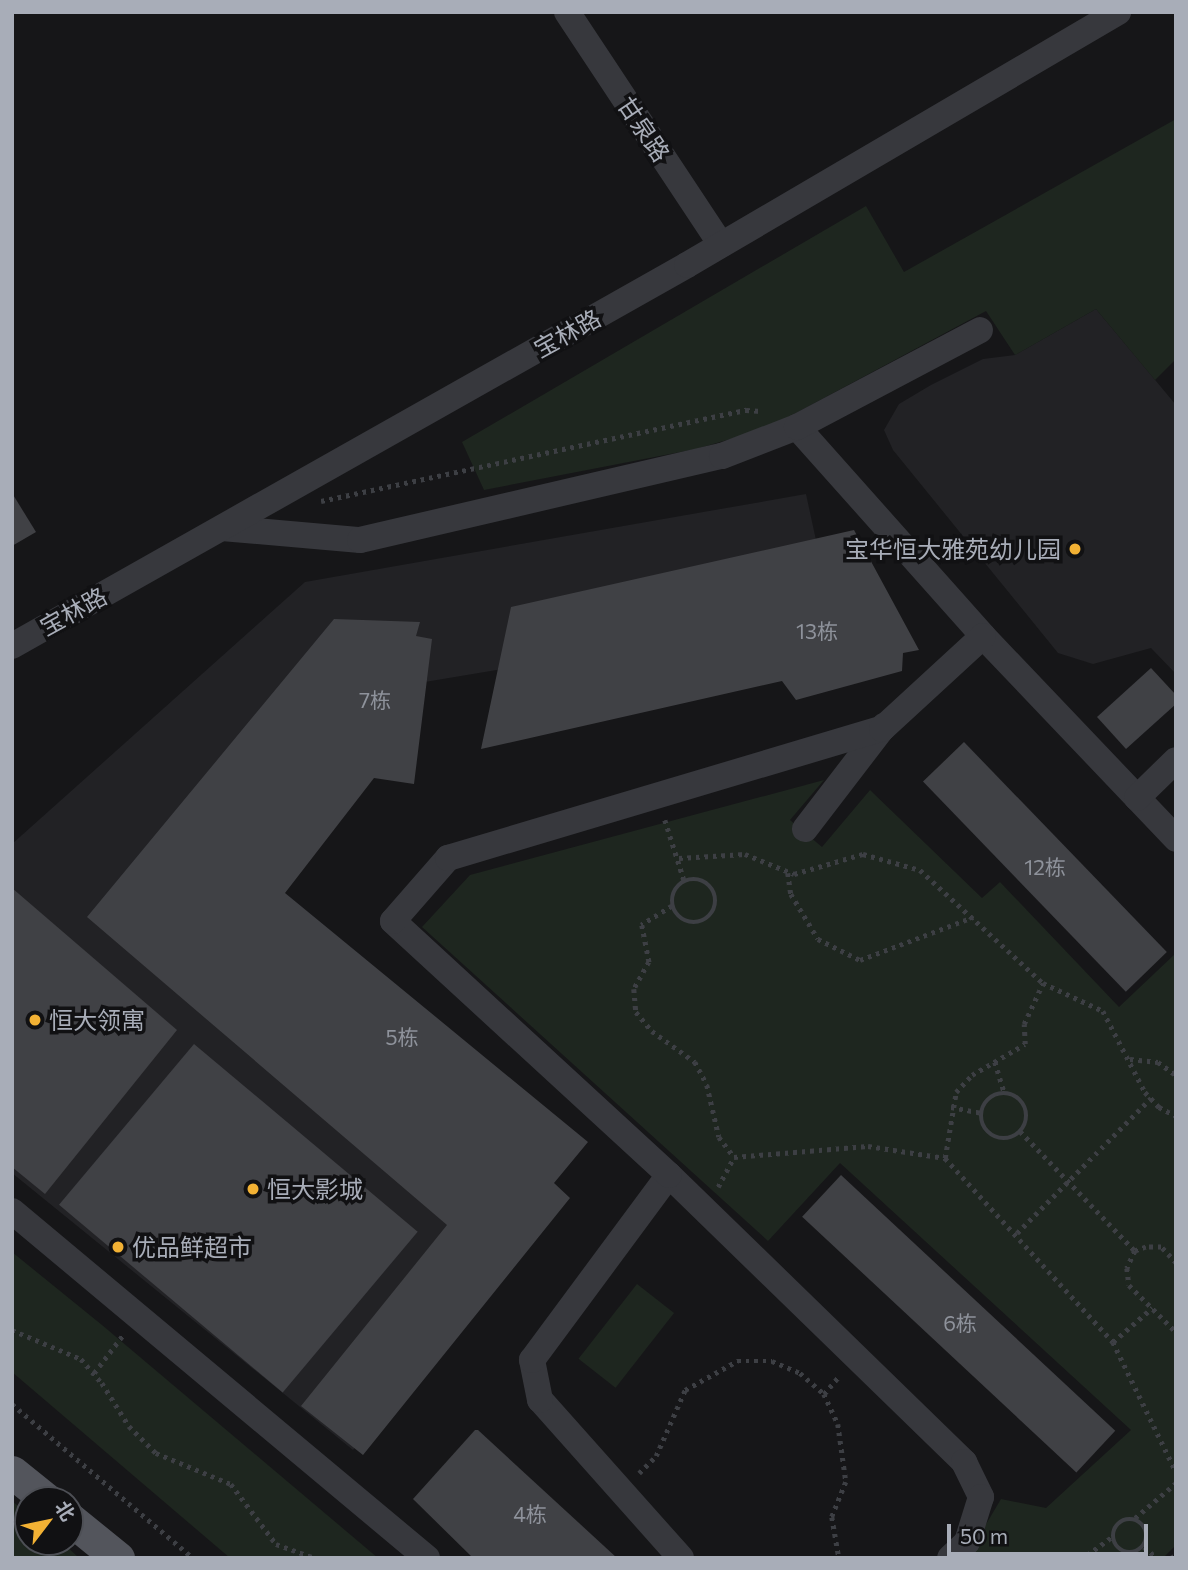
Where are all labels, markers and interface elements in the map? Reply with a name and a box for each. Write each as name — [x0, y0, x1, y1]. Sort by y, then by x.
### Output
street label: 甘泉路 — [612, 91, 676, 167]
street label: 宝林路 — [529, 303, 605, 363]
place label: 宝华恒大雅苑幼儿园 — [845, 535, 1061, 563]
marker: 宝华恒大雅苑幼儿园 — [1067, 541, 1083, 557]
street label: 宝林路 — [35, 581, 111, 641]
house number: 13栋 — [796, 618, 838, 644]
house number: 7栋 — [359, 687, 391, 713]
house number: 12栋 — [1024, 854, 1066, 880]
place label: 恒大领寓 — [49, 1006, 145, 1034]
marker: 恒大领寓 — [27, 1012, 43, 1028]
house number: 5栋 — [385, 1024, 419, 1050]
place label: 恒大影城 — [267, 1175, 363, 1203]
marker: 恒大影城 — [245, 1181, 261, 1197]
place label: 优品鲜超市 — [132, 1233, 252, 1261]
marker: 优品鲜超市 — [110, 1239, 126, 1255]
house number: 6栋 — [943, 1310, 977, 1336]
north arrow — [14, 1486, 84, 1556]
text: 北 — [51, 1497, 80, 1525]
house number: 4栋 — [513, 1501, 547, 1527]
scale bar — [950, 1510, 1151, 1554]
text: 50 m — [960, 1523, 1008, 1548]

